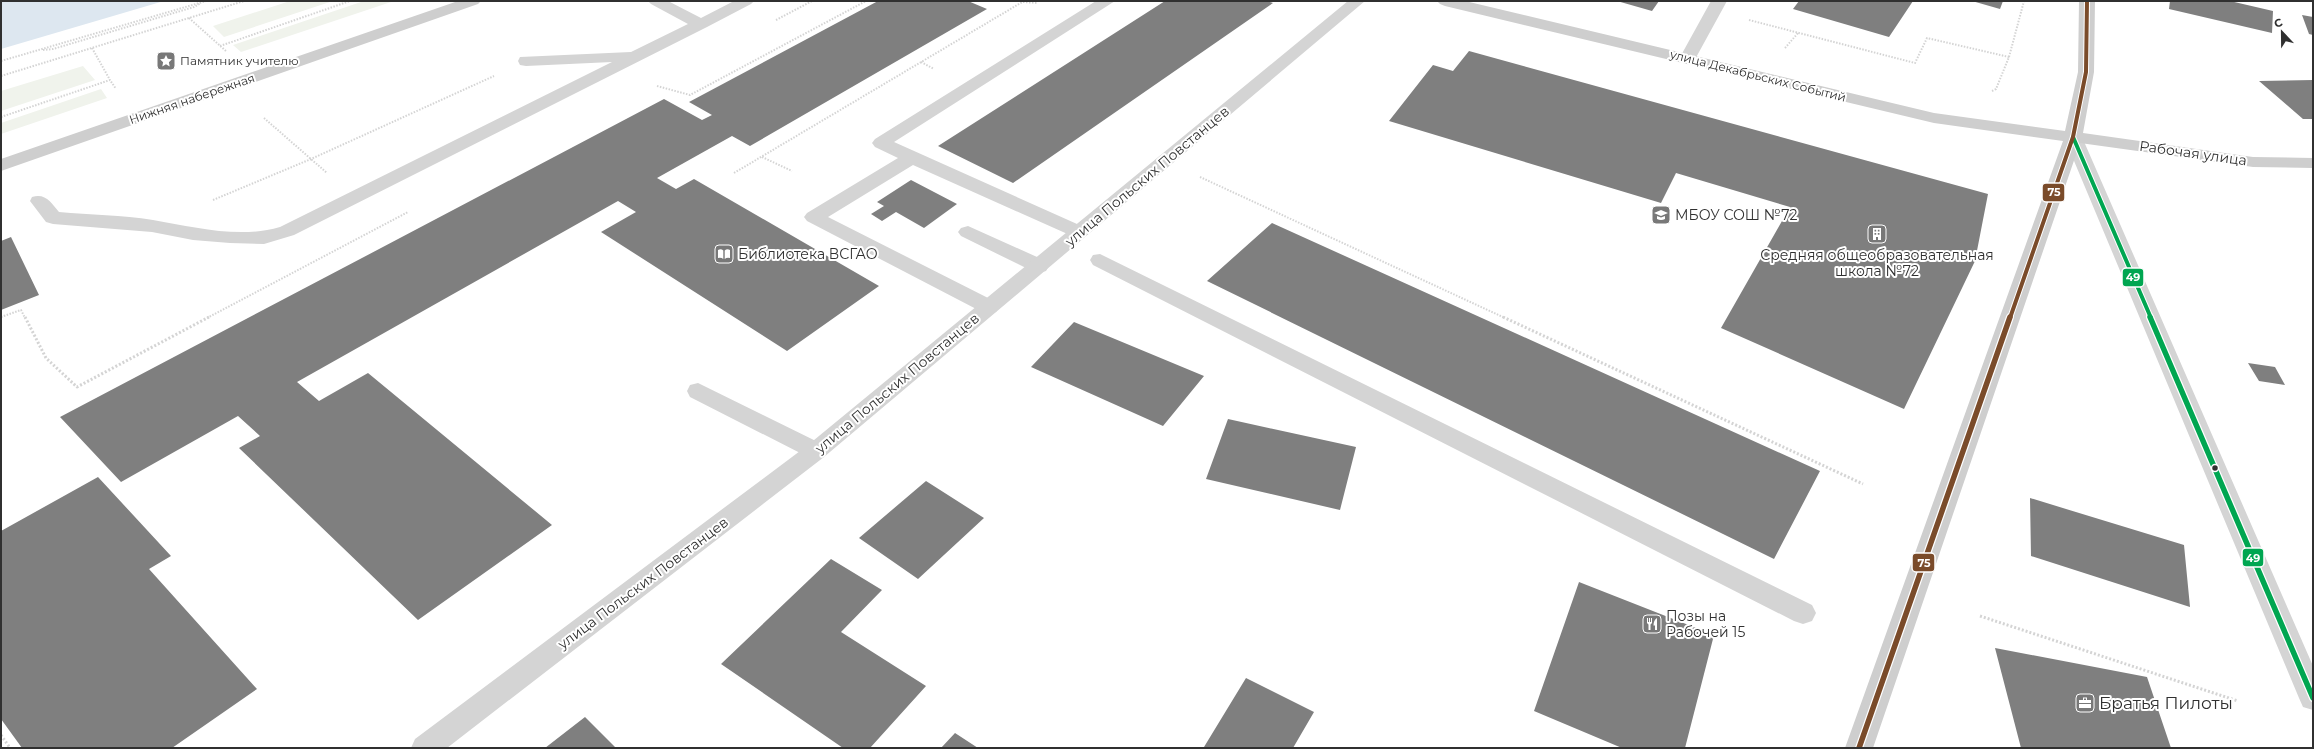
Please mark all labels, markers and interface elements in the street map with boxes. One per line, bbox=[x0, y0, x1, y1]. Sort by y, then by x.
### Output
north arrow bbox=[2262, 12, 2302, 52]
text: С bbox=[2272, 15, 2285, 31]
street label: улица Декабрьских Событий bbox=[1668, 46, 1848, 105]
place icon: Памятник учителю bbox=[155, 50, 177, 72]
place label: Памятник учителю bbox=[180, 53, 299, 68]
street label: Нижняя набережная bbox=[127, 70, 257, 127]
street label: улица Польских Повстанцев bbox=[1060, 102, 1233, 251]
street label: Рабочая улица bbox=[2138, 137, 2248, 169]
line badge: 75 bbox=[2042, 183, 2065, 202]
text: 75 bbox=[2047, 185, 2061, 199]
school or university icon: МБОУ СОШ №72 bbox=[1650, 204, 1672, 226]
place label: МБОУ СОШ №72 bbox=[1675, 206, 1797, 224]
building icon: Средняя общеобразовательная школа №72 bbox=[1866, 223, 1888, 245]
library icon: Библиотека ВСГАО bbox=[713, 243, 735, 265]
place label: Библиотека ВСГАО bbox=[738, 245, 878, 263]
place label: Средняя общеобразовательная школа №72 bbox=[1760, 246, 1994, 280]
line badge: 49 bbox=[2122, 268, 2144, 287]
text: 49 bbox=[2126, 270, 2140, 284]
street label: улица Польских Повстанцев bbox=[810, 309, 983, 458]
unlabelled marker bbox=[2210, 463, 2220, 473]
street label: улица Польских Повстанцев bbox=[553, 513, 732, 654]
line badge: 49 bbox=[2242, 548, 2264, 567]
text: 49 bbox=[2246, 551, 2260, 565]
line badge: 75 bbox=[1912, 553, 1935, 572]
text: 75 bbox=[1917, 556, 1931, 570]
place label: Позы на Рабочей 15 bbox=[1666, 607, 1745, 641]
restaurant icon: Позы на Рабочей 15 bbox=[1641, 613, 1663, 635]
office icon: Братья Пилоты bbox=[2074, 692, 2096, 714]
place label: Братья Пилоты bbox=[2099, 693, 2233, 713]

